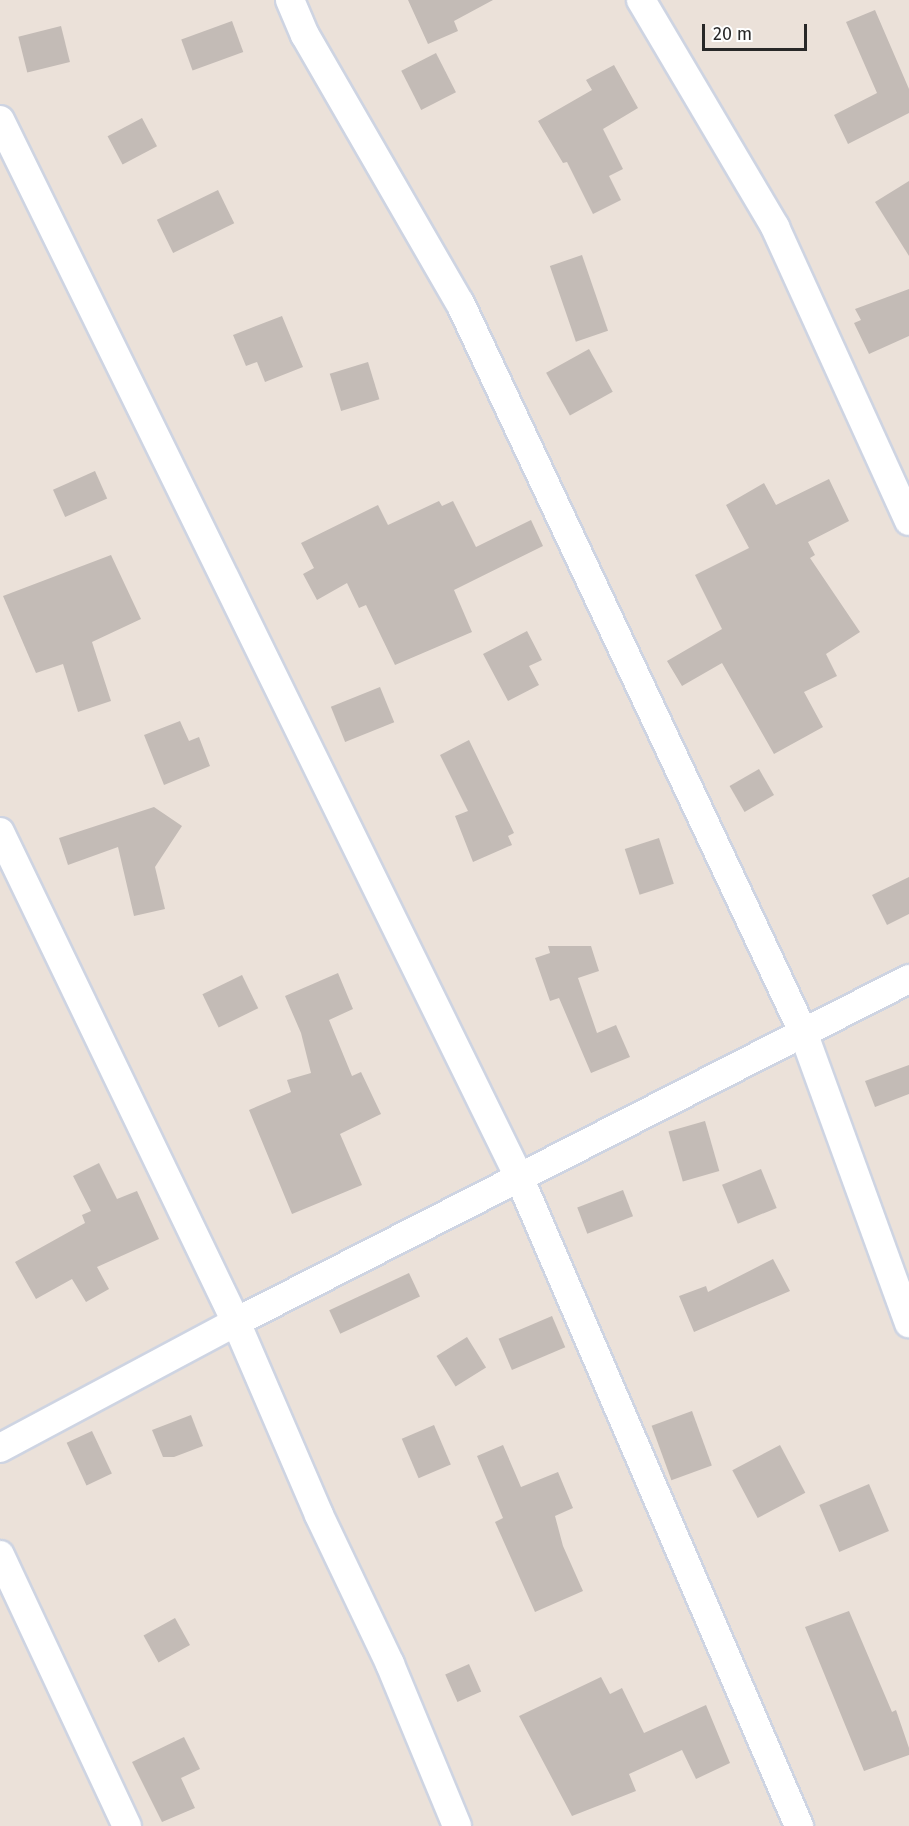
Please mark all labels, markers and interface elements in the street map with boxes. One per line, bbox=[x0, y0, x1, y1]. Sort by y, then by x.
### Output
scale bar bbox=[705, 12, 810, 50]
text: 20 m bbox=[713, 23, 752, 45]

